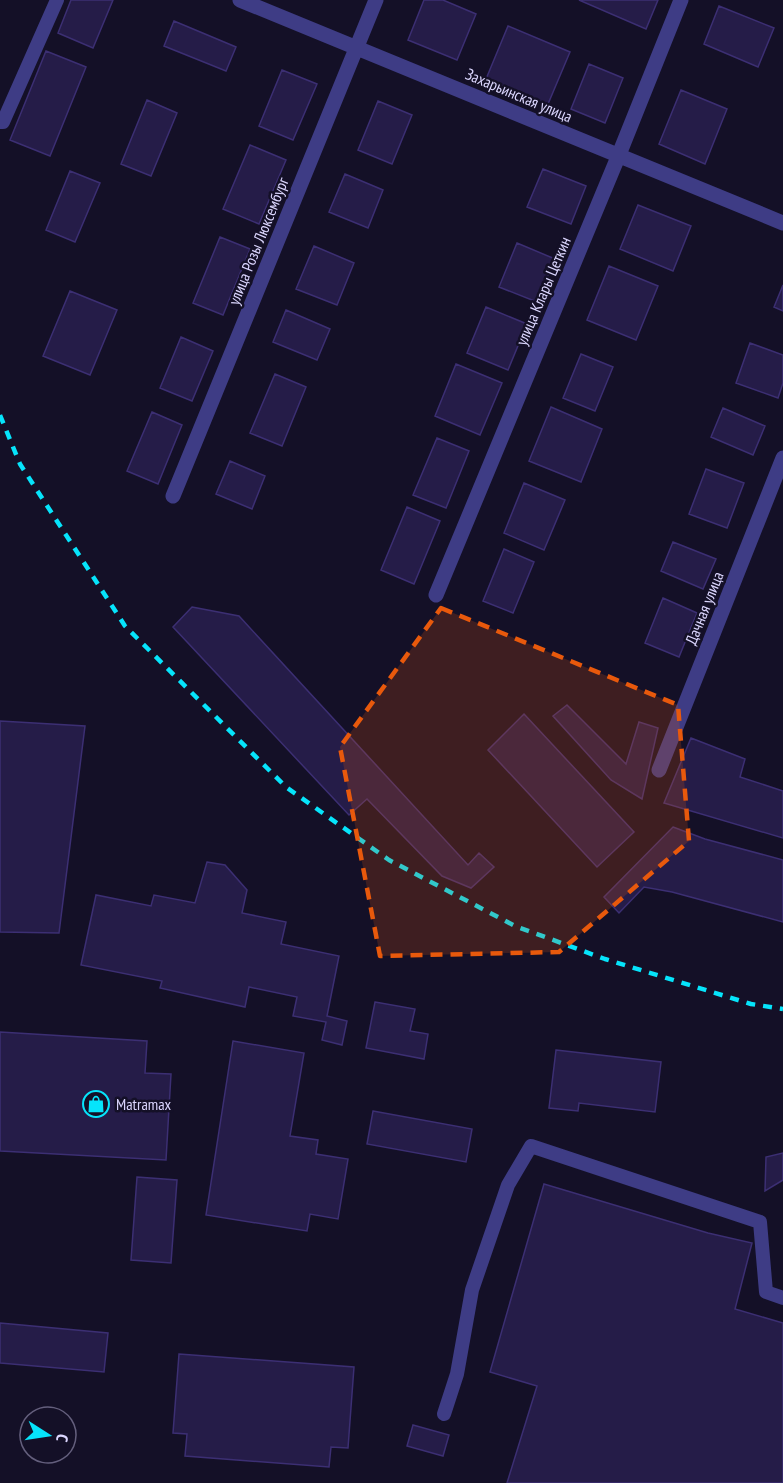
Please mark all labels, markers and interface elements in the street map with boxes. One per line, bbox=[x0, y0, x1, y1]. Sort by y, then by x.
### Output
street label: Захарьинская улица bbox=[463, 64, 575, 126]
street label: улица Розы Люксембург bbox=[223, 174, 293, 308]
street label: улица Клары Цеткин bbox=[511, 234, 575, 348]
street label: Дачная улица bbox=[680, 569, 728, 647]
shop icon: Matramax bbox=[81, 1089, 111, 1119]
place label: Matramax bbox=[116, 1094, 172, 1114]
north arrow bbox=[18, 1405, 78, 1465]
text: С bbox=[52, 1432, 73, 1444]

